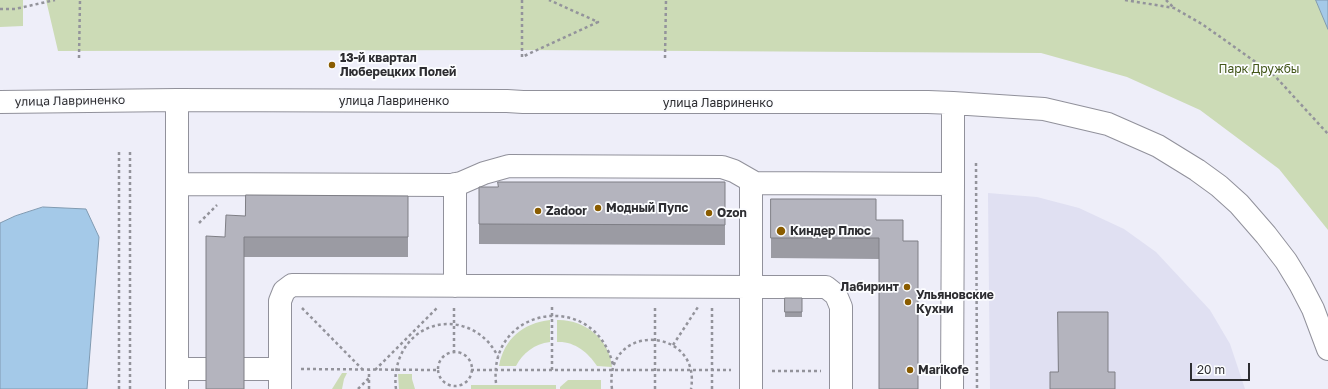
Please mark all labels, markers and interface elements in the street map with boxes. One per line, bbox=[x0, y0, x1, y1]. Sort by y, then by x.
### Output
place label: 13-й квартал Люберецких Полей bbox=[340, 51, 456, 79]
marker: 13-й квартал Люберецких Полей bbox=[327, 60, 337, 70]
park label: Парк Дружбы bbox=[1218, 62, 1300, 76]
street label: улица Лавриненко bbox=[15, 93, 125, 109]
street label: улица Лавриненко bbox=[339, 94, 449, 108]
street label: улица Лавриненко bbox=[663, 96, 773, 110]
place label: Модный Пупс bbox=[606, 201, 688, 215]
marker: Модный Пупс bbox=[593, 203, 603, 213]
place label: Zadoor bbox=[546, 204, 587, 218]
marker: Zadoor bbox=[533, 206, 543, 216]
place label: Ozon bbox=[717, 206, 747, 220]
marker: Ozon bbox=[704, 208, 714, 218]
place label: Киндер Плюс bbox=[790, 224, 871, 238]
marker: Киндер Плюс bbox=[775, 225, 787, 237]
place label: Лабиринт bbox=[840, 280, 899, 294]
marker: Лабиринт bbox=[902, 282, 912, 292]
place label: Ульяновские Кухни bbox=[916, 288, 994, 316]
marker: Ульяновские Кухни bbox=[903, 297, 913, 307]
scale bar bbox=[1192, 355, 1252, 381]
text: 20 m bbox=[1197, 362, 1225, 377]
place label: Marikofe bbox=[918, 363, 969, 377]
marker: Marikofe bbox=[905, 365, 915, 375]

